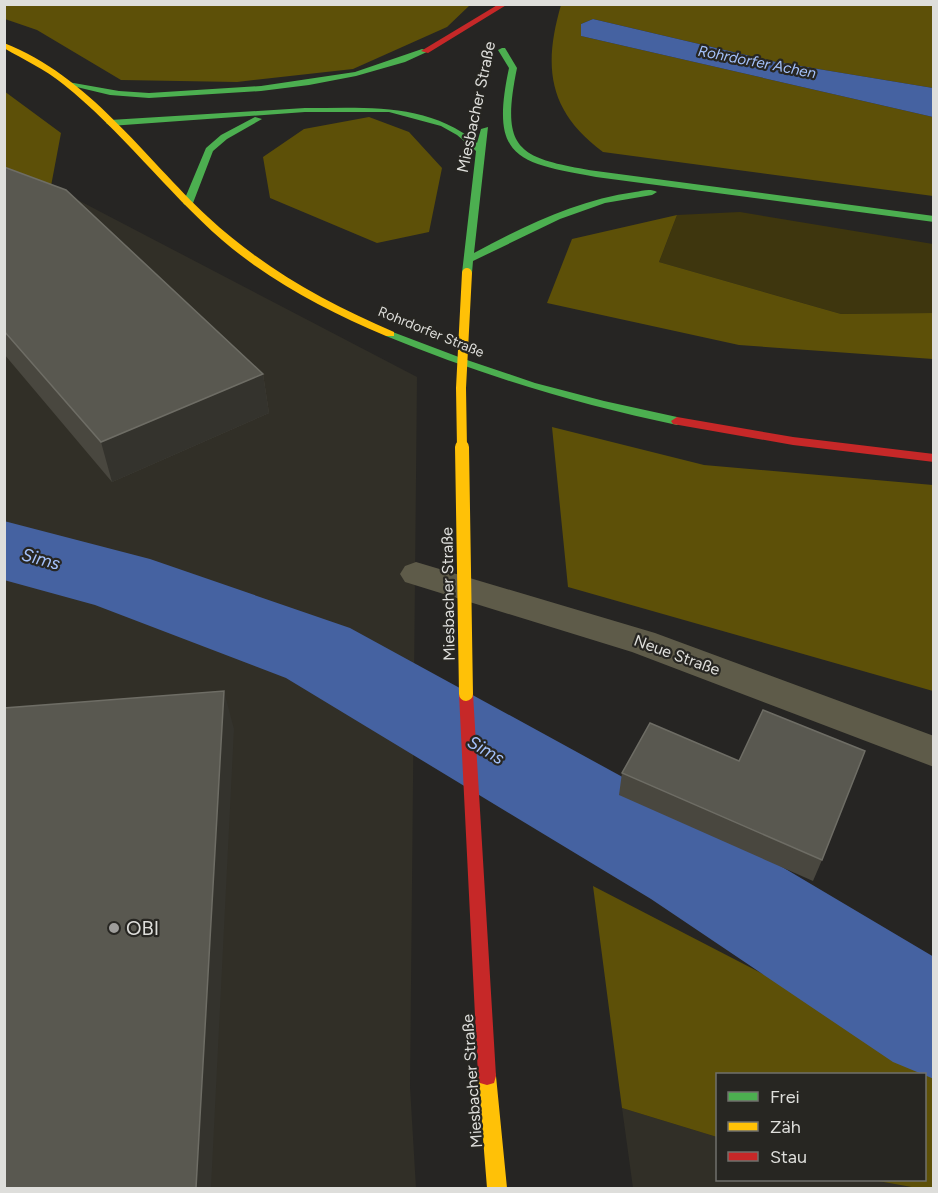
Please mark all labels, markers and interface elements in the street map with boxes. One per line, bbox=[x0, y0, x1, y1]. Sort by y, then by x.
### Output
street label: Miesbacher Straße bbox=[453, 39, 499, 174]
water label: Rohrdorfer Achen bbox=[696, 42, 818, 82]
street label: Rohrdorfer Straße bbox=[376, 303, 487, 361]
street label: Miesbacher Straße bbox=[437, 527, 459, 661]
water label: Sims bbox=[19, 543, 63, 575]
street label: Neue Straße bbox=[631, 631, 723, 679]
water label: Sims bbox=[464, 731, 509, 770]
place label: OBI bbox=[126, 916, 159, 940]
marker: OBI bbox=[107, 921, 121, 935]
street label: Miesbacher Straße bbox=[458, 1013, 486, 1148]
legend bbox=[716, 1073, 926, 1181]
text: Frei bbox=[770, 1086, 800, 1108]
text: Zäh bbox=[770, 1116, 801, 1138]
text: Stau bbox=[770, 1146, 807, 1168]

